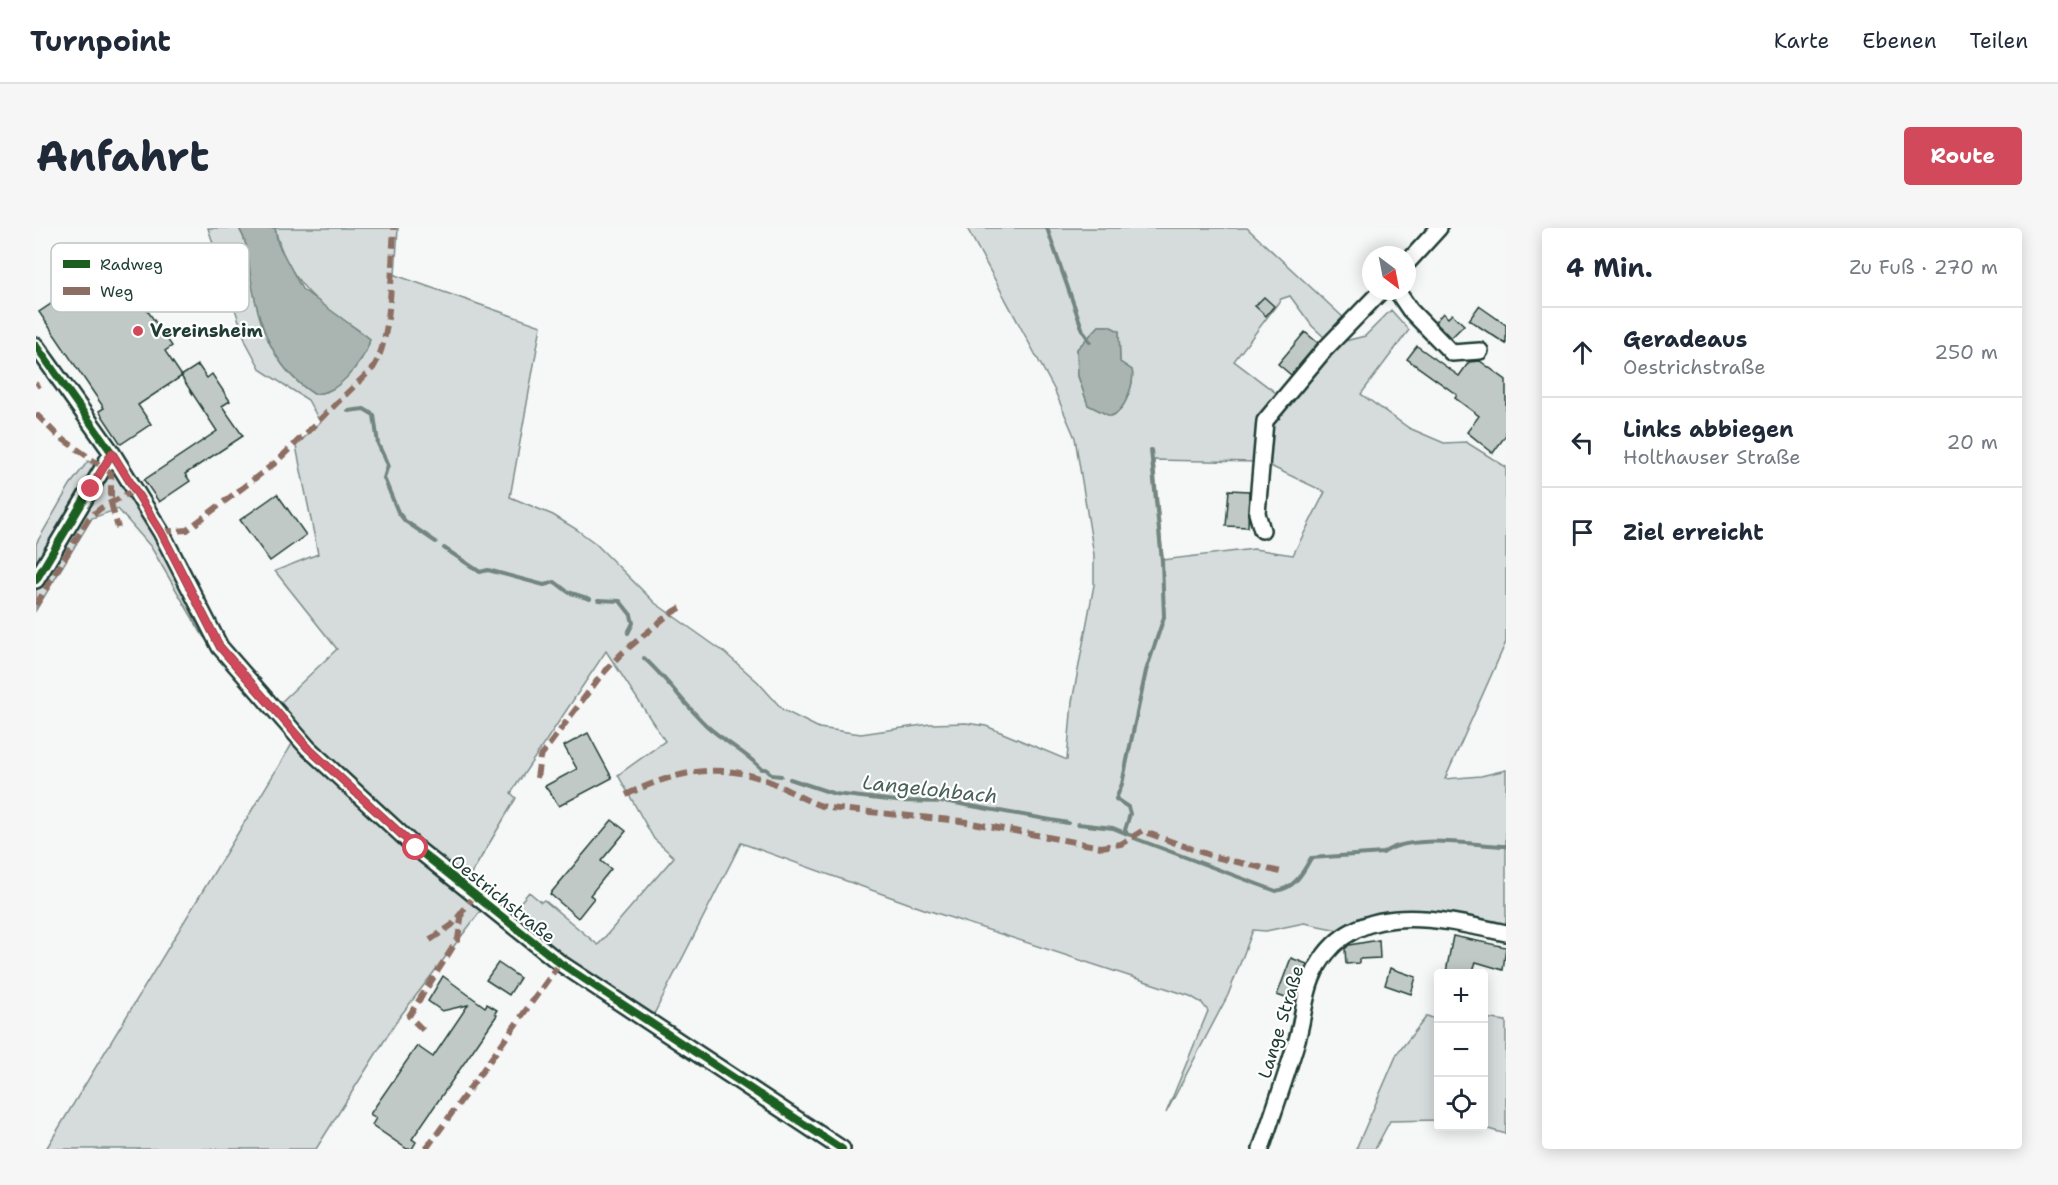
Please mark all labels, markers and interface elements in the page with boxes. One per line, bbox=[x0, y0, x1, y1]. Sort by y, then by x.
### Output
text: Turnpoint bbox=[30, 22, 171, 60]
text: Karte bbox=[1774, 27, 1829, 55]
text: Ebenen bbox=[1862, 27, 1937, 55]
text: Teilen bbox=[1970, 27, 2028, 55]
button: Route bbox=[1904, 127, 2022, 185]
text: Anfahrt bbox=[36, 128, 209, 184]
legend bbox=[51, 243, 249, 312]
north arrow bbox=[1362, 246, 1416, 300]
text: 4 Min. bbox=[1566, 250, 1653, 285]
text: Radweg bbox=[100, 254, 163, 275]
text: Zu Fuß · 270 m bbox=[1849, 254, 1998, 280]
text: Weg bbox=[100, 281, 134, 302]
place label: Vereinsheim bbox=[150, 319, 263, 343]
marker: Vereinsheim bbox=[131, 324, 145, 338]
text: Geradeaus bbox=[1623, 325, 1747, 354]
icon: ahead bbox=[1566, 336, 1599, 369]
text: 250 m bbox=[1934, 339, 1998, 365]
text: Oestrichstraße bbox=[1623, 354, 1765, 380]
text: Links abbiegen bbox=[1623, 415, 1794, 444]
icon: left bbox=[1566, 426, 1599, 459]
text: 20 m bbox=[1947, 429, 1998, 455]
text: Holthauser Straße bbox=[1623, 444, 1801, 470]
route end bbox=[77, 475, 103, 501]
icon: arrive bbox=[1566, 516, 1599, 549]
text: Ziel erreicht bbox=[1623, 518, 1764, 547]
water label: Langelohbach bbox=[861, 769, 999, 809]
route start bbox=[402, 834, 428, 860]
street label: Oestrichstraße bbox=[446, 849, 560, 949]
street label: Lange Straße bbox=[1252, 963, 1310, 1081]
map controls bbox=[1434, 969, 1488, 1131]
button: + bbox=[1434, 969, 1488, 1023]
button: − bbox=[1434, 1023, 1488, 1077]
button: locate bbox=[1434, 1077, 1488, 1131]

